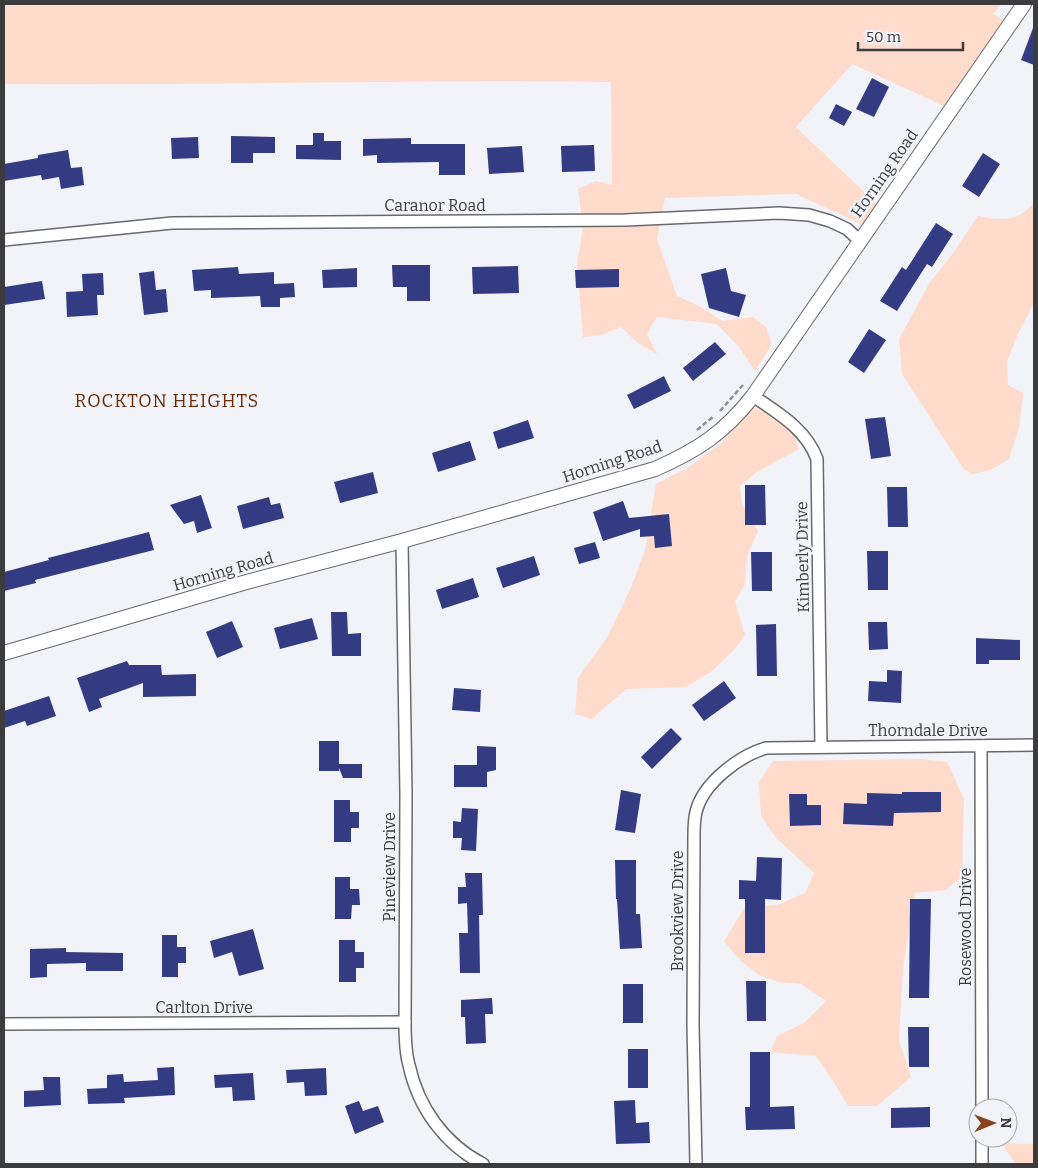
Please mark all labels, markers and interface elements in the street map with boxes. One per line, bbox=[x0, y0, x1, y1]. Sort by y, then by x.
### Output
scale bar bbox=[858, 20, 963, 52]
text: 50 m bbox=[866, 28, 902, 46]
street label: Horning Road bbox=[847, 125, 922, 221]
street label: Caranor Road bbox=[384, 196, 486, 215]
district label: ROCKTON HEIGHTS bbox=[75, 390, 259, 412]
street label: Horning Road bbox=[560, 436, 665, 486]
street label: Kimberly Drive bbox=[792, 501, 813, 613]
street label: Horning Road bbox=[171, 548, 276, 595]
street label: Thorndale Drive bbox=[868, 721, 988, 740]
street label: Pineview Drive bbox=[380, 812, 399, 922]
street label: Brookview Drive bbox=[668, 851, 687, 971]
street label: Rosewood Drive bbox=[956, 868, 975, 986]
street label: Carlton Drive bbox=[155, 998, 253, 1017]
north arrow bbox=[968, 1098, 1018, 1148]
text: N bbox=[997, 1117, 1014, 1129]

